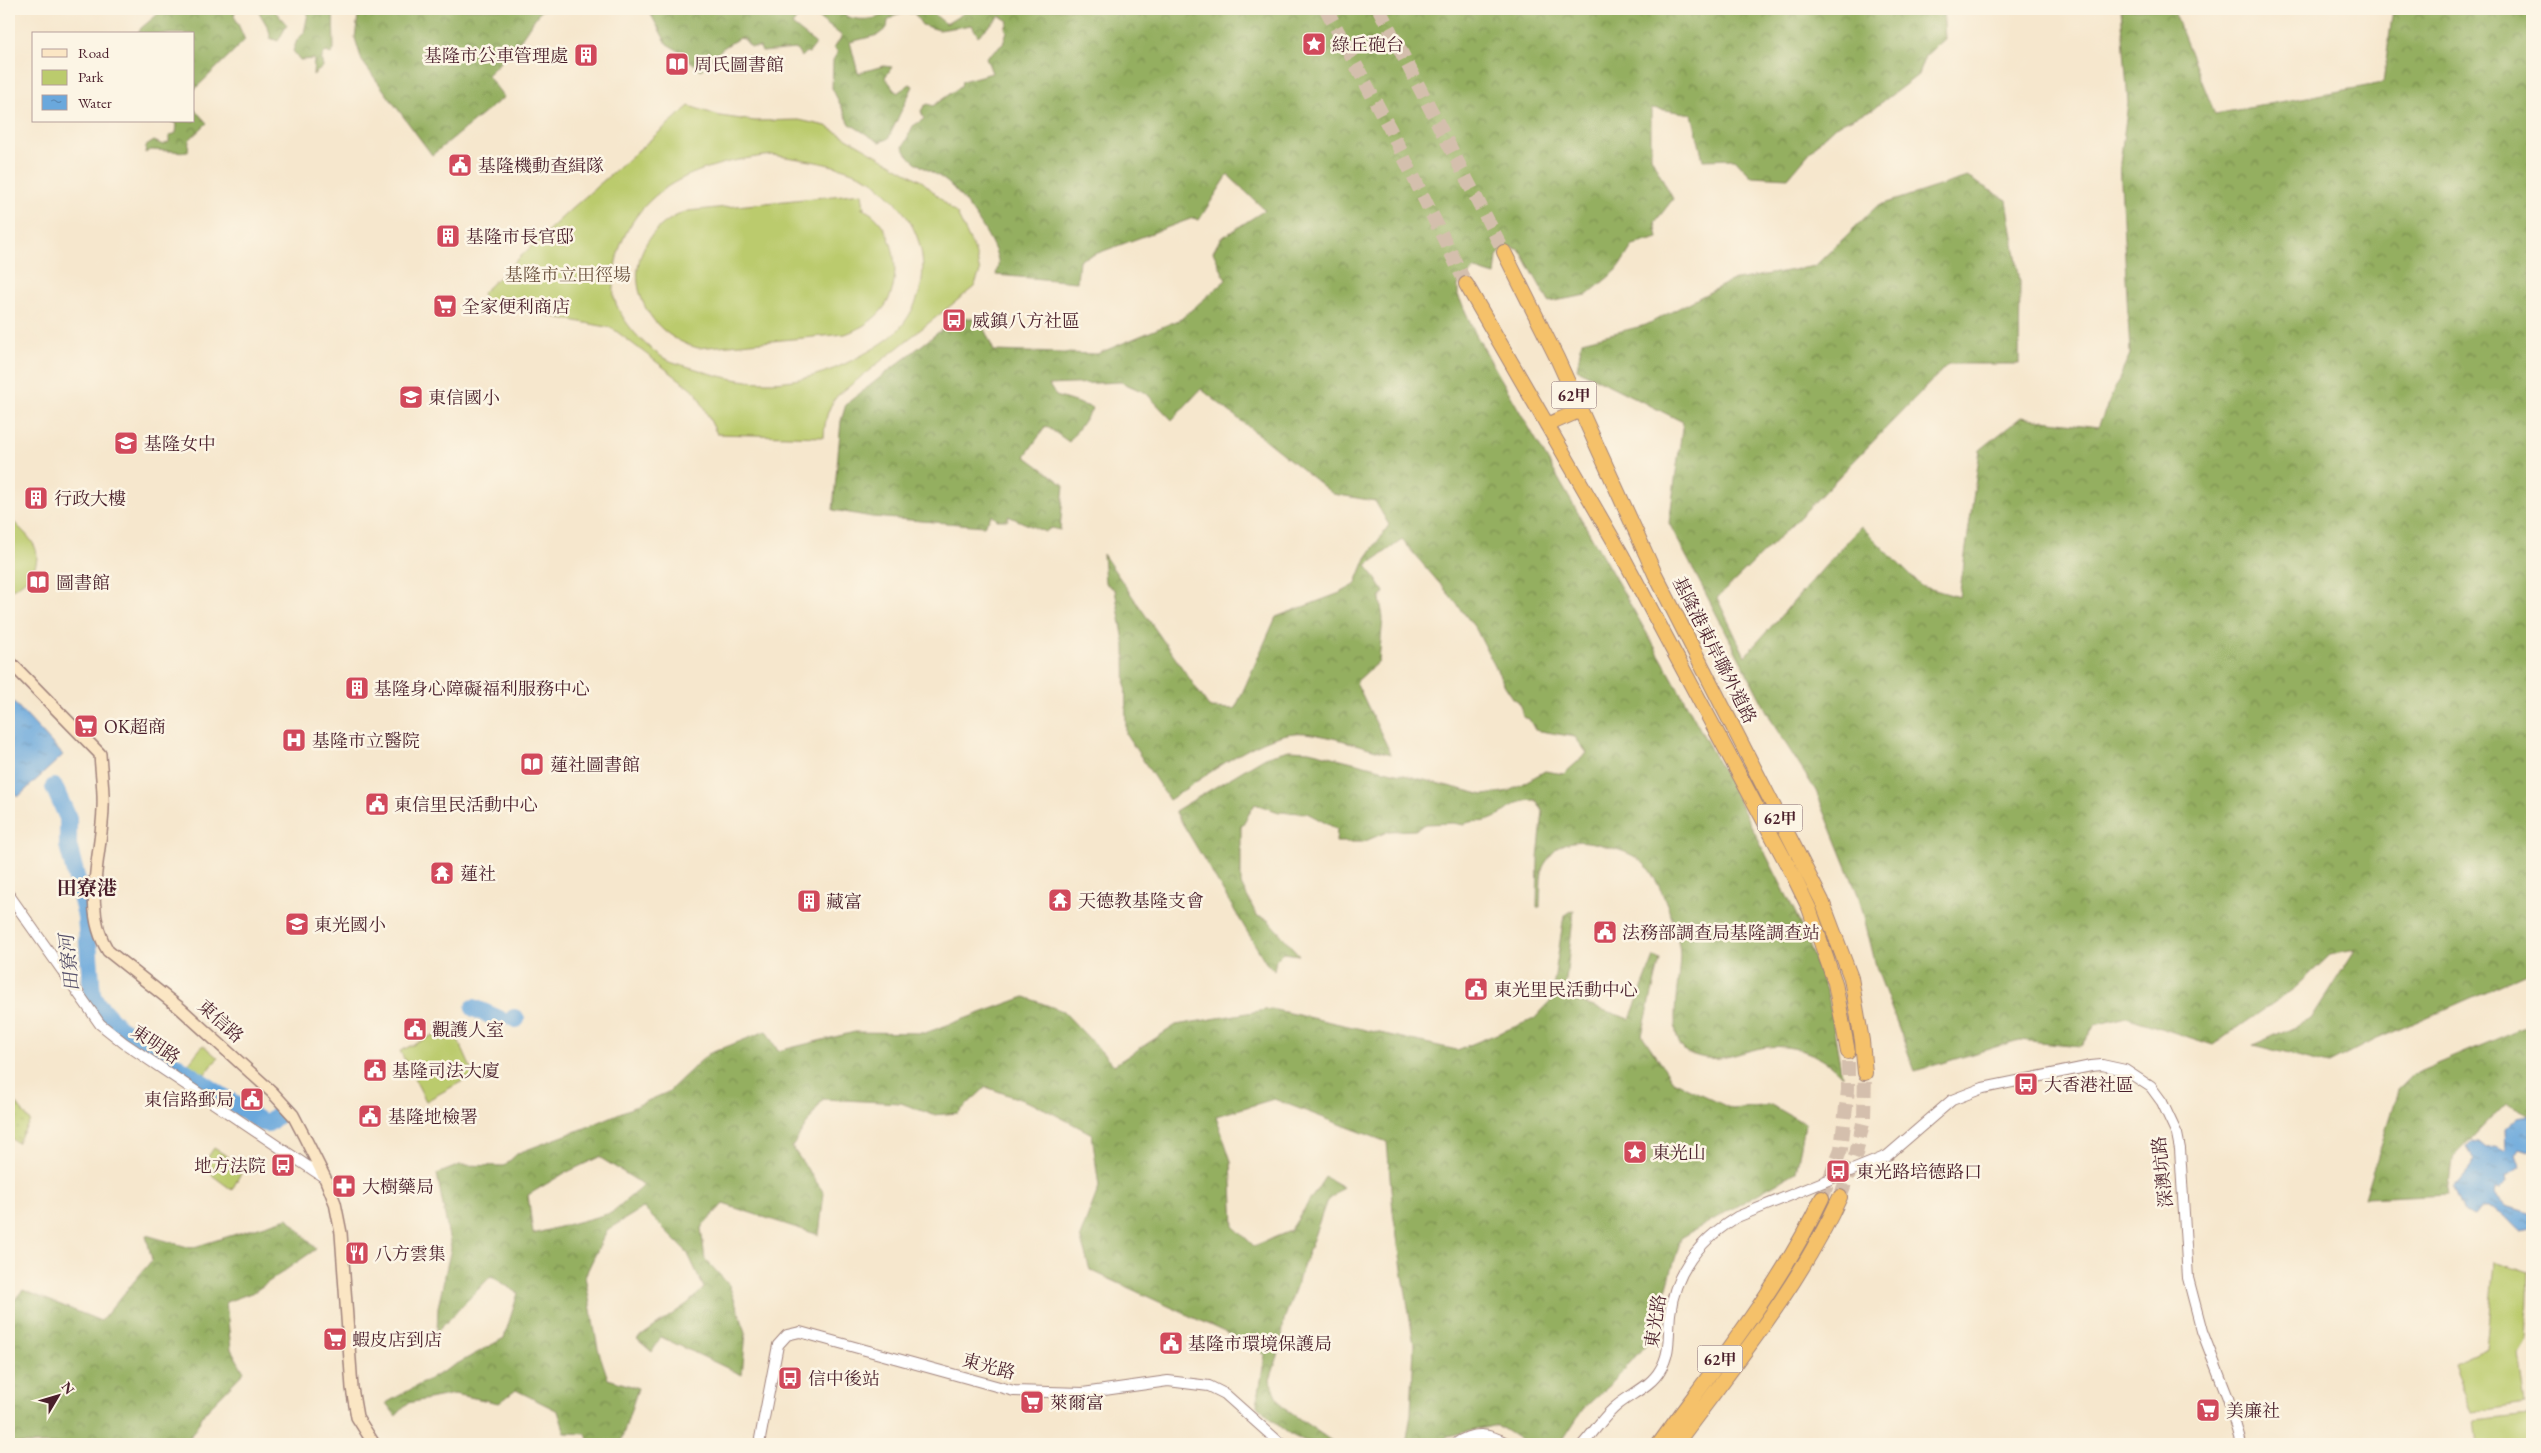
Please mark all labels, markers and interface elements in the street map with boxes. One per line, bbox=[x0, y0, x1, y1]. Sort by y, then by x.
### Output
place icon: 綠丘砲台 bbox=[1301, 31, 1327, 57]
legend bbox=[32, 32, 195, 122]
place label: 綠丘砲台 bbox=[1332, 33, 1404, 56]
building icon: 基隆市公車管理處 bbox=[573, 42, 599, 68]
text: Road bbox=[78, 43, 110, 62]
place label: 基隆市公車管理處 bbox=[424, 44, 568, 67]
library icon: 周氏圖書館 bbox=[664, 51, 690, 77]
place label: 周氏圖書館 bbox=[694, 53, 784, 76]
text: Park bbox=[78, 67, 105, 86]
text: Water bbox=[78, 93, 112, 112]
public building icon: 基隆機動查緝隊 bbox=[447, 152, 473, 178]
place label: 基隆機動查緝隊 bbox=[478, 154, 604, 177]
building icon: 基隆市長官邸 bbox=[435, 223, 461, 249]
place label: 基隆市長官邸 bbox=[466, 225, 574, 248]
park label: 基隆市立田徑場 bbox=[505, 263, 631, 286]
supermarket icon: 全家便利商店 bbox=[432, 293, 458, 319]
place label: 全家便利商店 bbox=[462, 295, 570, 318]
bus stop icon: 威鎮八方社區 bbox=[941, 307, 967, 333]
place label: 威鎮八方社區 bbox=[972, 309, 1080, 332]
road number: 62甲 bbox=[1552, 382, 1596, 408]
school or university icon: 東信國小 bbox=[398, 384, 424, 410]
place label: 東信國小 bbox=[428, 386, 500, 409]
school or university icon: 基隆女中 bbox=[113, 430, 139, 456]
place label: 基隆女中 bbox=[144, 432, 216, 455]
building icon: 行政大樓 bbox=[23, 485, 49, 511]
place label: 行政大樓 bbox=[54, 487, 126, 510]
library icon: 圖書館 bbox=[25, 569, 51, 595]
place label: 圖書館 bbox=[56, 571, 110, 594]
street label: 基隆港東岸聯外道路 bbox=[1668, 573, 1762, 727]
building icon: 基隆身心障礙福利服務中心 bbox=[344, 675, 370, 701]
place label: 基隆身心障礙福利服務中心 bbox=[374, 677, 590, 700]
supermarket icon: OK超商 bbox=[73, 713, 99, 739]
place label: OK超商 bbox=[104, 715, 166, 738]
hospital icon: 基隆市立醫院 bbox=[281, 727, 307, 753]
place label: 基隆市立醫院 bbox=[312, 729, 420, 752]
library icon: 蓮社圖書館 bbox=[519, 751, 545, 777]
place label: 蓮社圖書館 bbox=[550, 753, 640, 776]
public building icon: 東信里民活動中心 bbox=[364, 791, 390, 817]
place label: 東信里民活動中心 bbox=[394, 793, 538, 816]
road number: 62甲 bbox=[1758, 804, 1802, 831]
temple icon: 蓮社 bbox=[429, 860, 455, 886]
place label: 蓮社 bbox=[460, 862, 496, 885]
district label: 田寮港 bbox=[57, 875, 117, 901]
temple icon: 天德教基隆支會 bbox=[1047, 887, 1073, 913]
building icon: 藏富 bbox=[796, 888, 822, 914]
place label: 天德教基隆支會 bbox=[1078, 889, 1204, 912]
place label: 藏富 bbox=[826, 890, 862, 913]
school or university icon: 東光國小 bbox=[284, 911, 310, 937]
place label: 東光國小 bbox=[314, 913, 386, 936]
public building icon: 法務部調查局基隆調查站 bbox=[1592, 919, 1618, 945]
place label: 法務部調查局基隆調查站 bbox=[1622, 921, 1820, 944]
water label: 田寮河 bbox=[53, 930, 84, 993]
public building icon: 東光里民活動中心 bbox=[1463, 976, 1489, 1002]
place label: 東光里民活動中心 bbox=[1494, 978, 1638, 1001]
street label: 東信路 bbox=[193, 994, 249, 1048]
public building icon: 觀護人室 bbox=[402, 1016, 428, 1042]
place label: 觀護人室 bbox=[432, 1018, 504, 1041]
street label: 東明路 bbox=[127, 1019, 185, 1069]
public building icon: 基隆司法大廈 bbox=[362, 1057, 388, 1083]
place label: 基隆司法大廈 bbox=[392, 1059, 500, 1082]
bus stop icon: 大香港社區 bbox=[2013, 1071, 2039, 1097]
place label: 大香港社區 bbox=[2044, 1073, 2134, 1096]
public building icon: 東信路郵局 bbox=[239, 1086, 265, 1112]
place label: 東信路郵局 bbox=[144, 1088, 234, 1111]
public building icon: 基隆地檢署 bbox=[357, 1103, 383, 1129]
place label: 基隆地檢署 bbox=[388, 1105, 478, 1128]
street label: 深澳坑路 bbox=[2147, 1135, 2177, 1209]
place icon: 東光山 bbox=[1622, 1139, 1648, 1165]
place label: 東光山 bbox=[1652, 1141, 1706, 1164]
bus stop icon: 地方法院 bbox=[270, 1152, 296, 1178]
place label: 地方法院 bbox=[194, 1154, 266, 1177]
bus stop icon: 東光路培德路口 bbox=[1825, 1158, 1851, 1184]
place label: 東光路培德路口 bbox=[1856, 1160, 1982, 1183]
pharmacy icon: 大樹藥局 bbox=[331, 1173, 357, 1199]
place label: 大樹藥局 bbox=[362, 1175, 434, 1198]
restaurant icon: 八方雲集 bbox=[344, 1240, 370, 1266]
place label: 八方雲集 bbox=[374, 1242, 446, 1265]
street label: 東光路 bbox=[1639, 1293, 1671, 1349]
supermarket icon: 蝦皮店到店 bbox=[322, 1326, 348, 1352]
place label: 蝦皮店到店 bbox=[352, 1328, 442, 1351]
public building icon: 基隆市環境保護局 bbox=[1158, 1330, 1184, 1356]
place label: 基隆市環境保護局 bbox=[1188, 1332, 1332, 1355]
road number: 62甲 bbox=[1698, 1346, 1742, 1372]
street label: 東光路 bbox=[960, 1348, 1018, 1384]
bus stop icon: 信中後站 bbox=[777, 1365, 803, 1391]
place label: 信中後站 bbox=[808, 1367, 880, 1390]
north arrow bbox=[32, 1370, 82, 1420]
text: N bbox=[58, 1378, 79, 1399]
supermarket icon: 萊爾富 bbox=[1019, 1389, 1045, 1415]
place label: 萊爾富 bbox=[1050, 1391, 1104, 1414]
supermarket icon: 美廉社 bbox=[2195, 1397, 2221, 1423]
place label: 美廉社 bbox=[2226, 1399, 2280, 1422]

